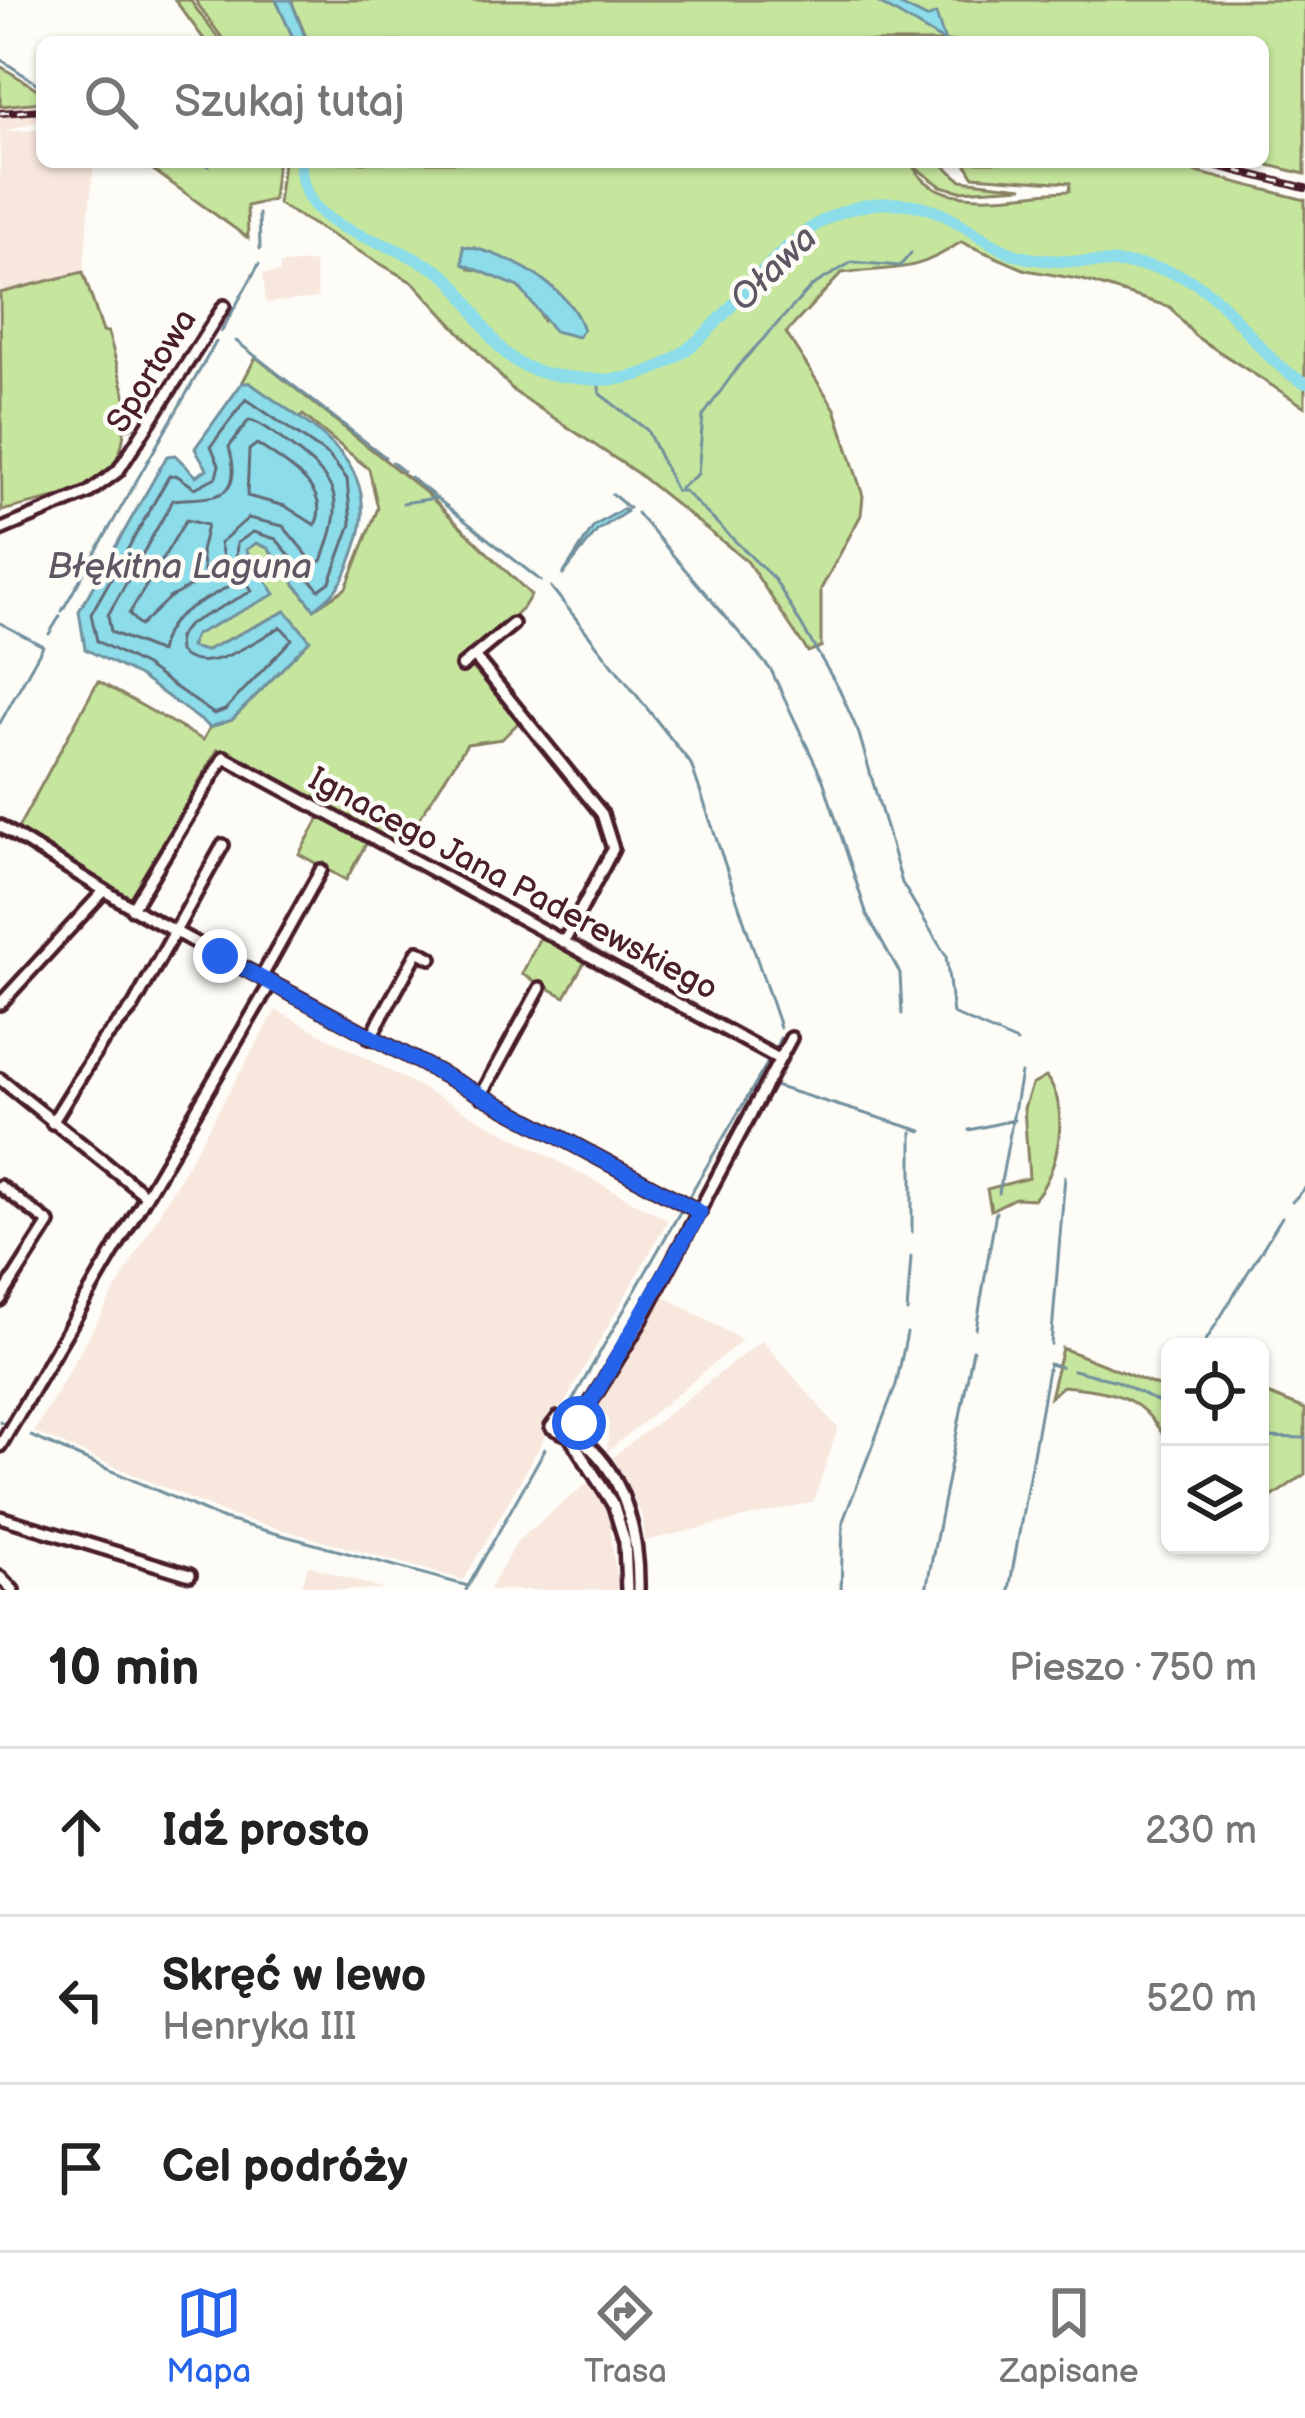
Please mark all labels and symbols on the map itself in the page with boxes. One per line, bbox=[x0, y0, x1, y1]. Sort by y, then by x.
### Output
water label: Oława bbox=[721, 217, 827, 321]
street label: Sportowa bbox=[98, 302, 206, 440]
water label: Błękitna Laguna bbox=[48, 546, 312, 589]
street label: Ignacego Jana Paderewskiego bbox=[302, 759, 724, 1009]
route end bbox=[193, 929, 247, 983]
route start bbox=[552, 1396, 606, 1450]

